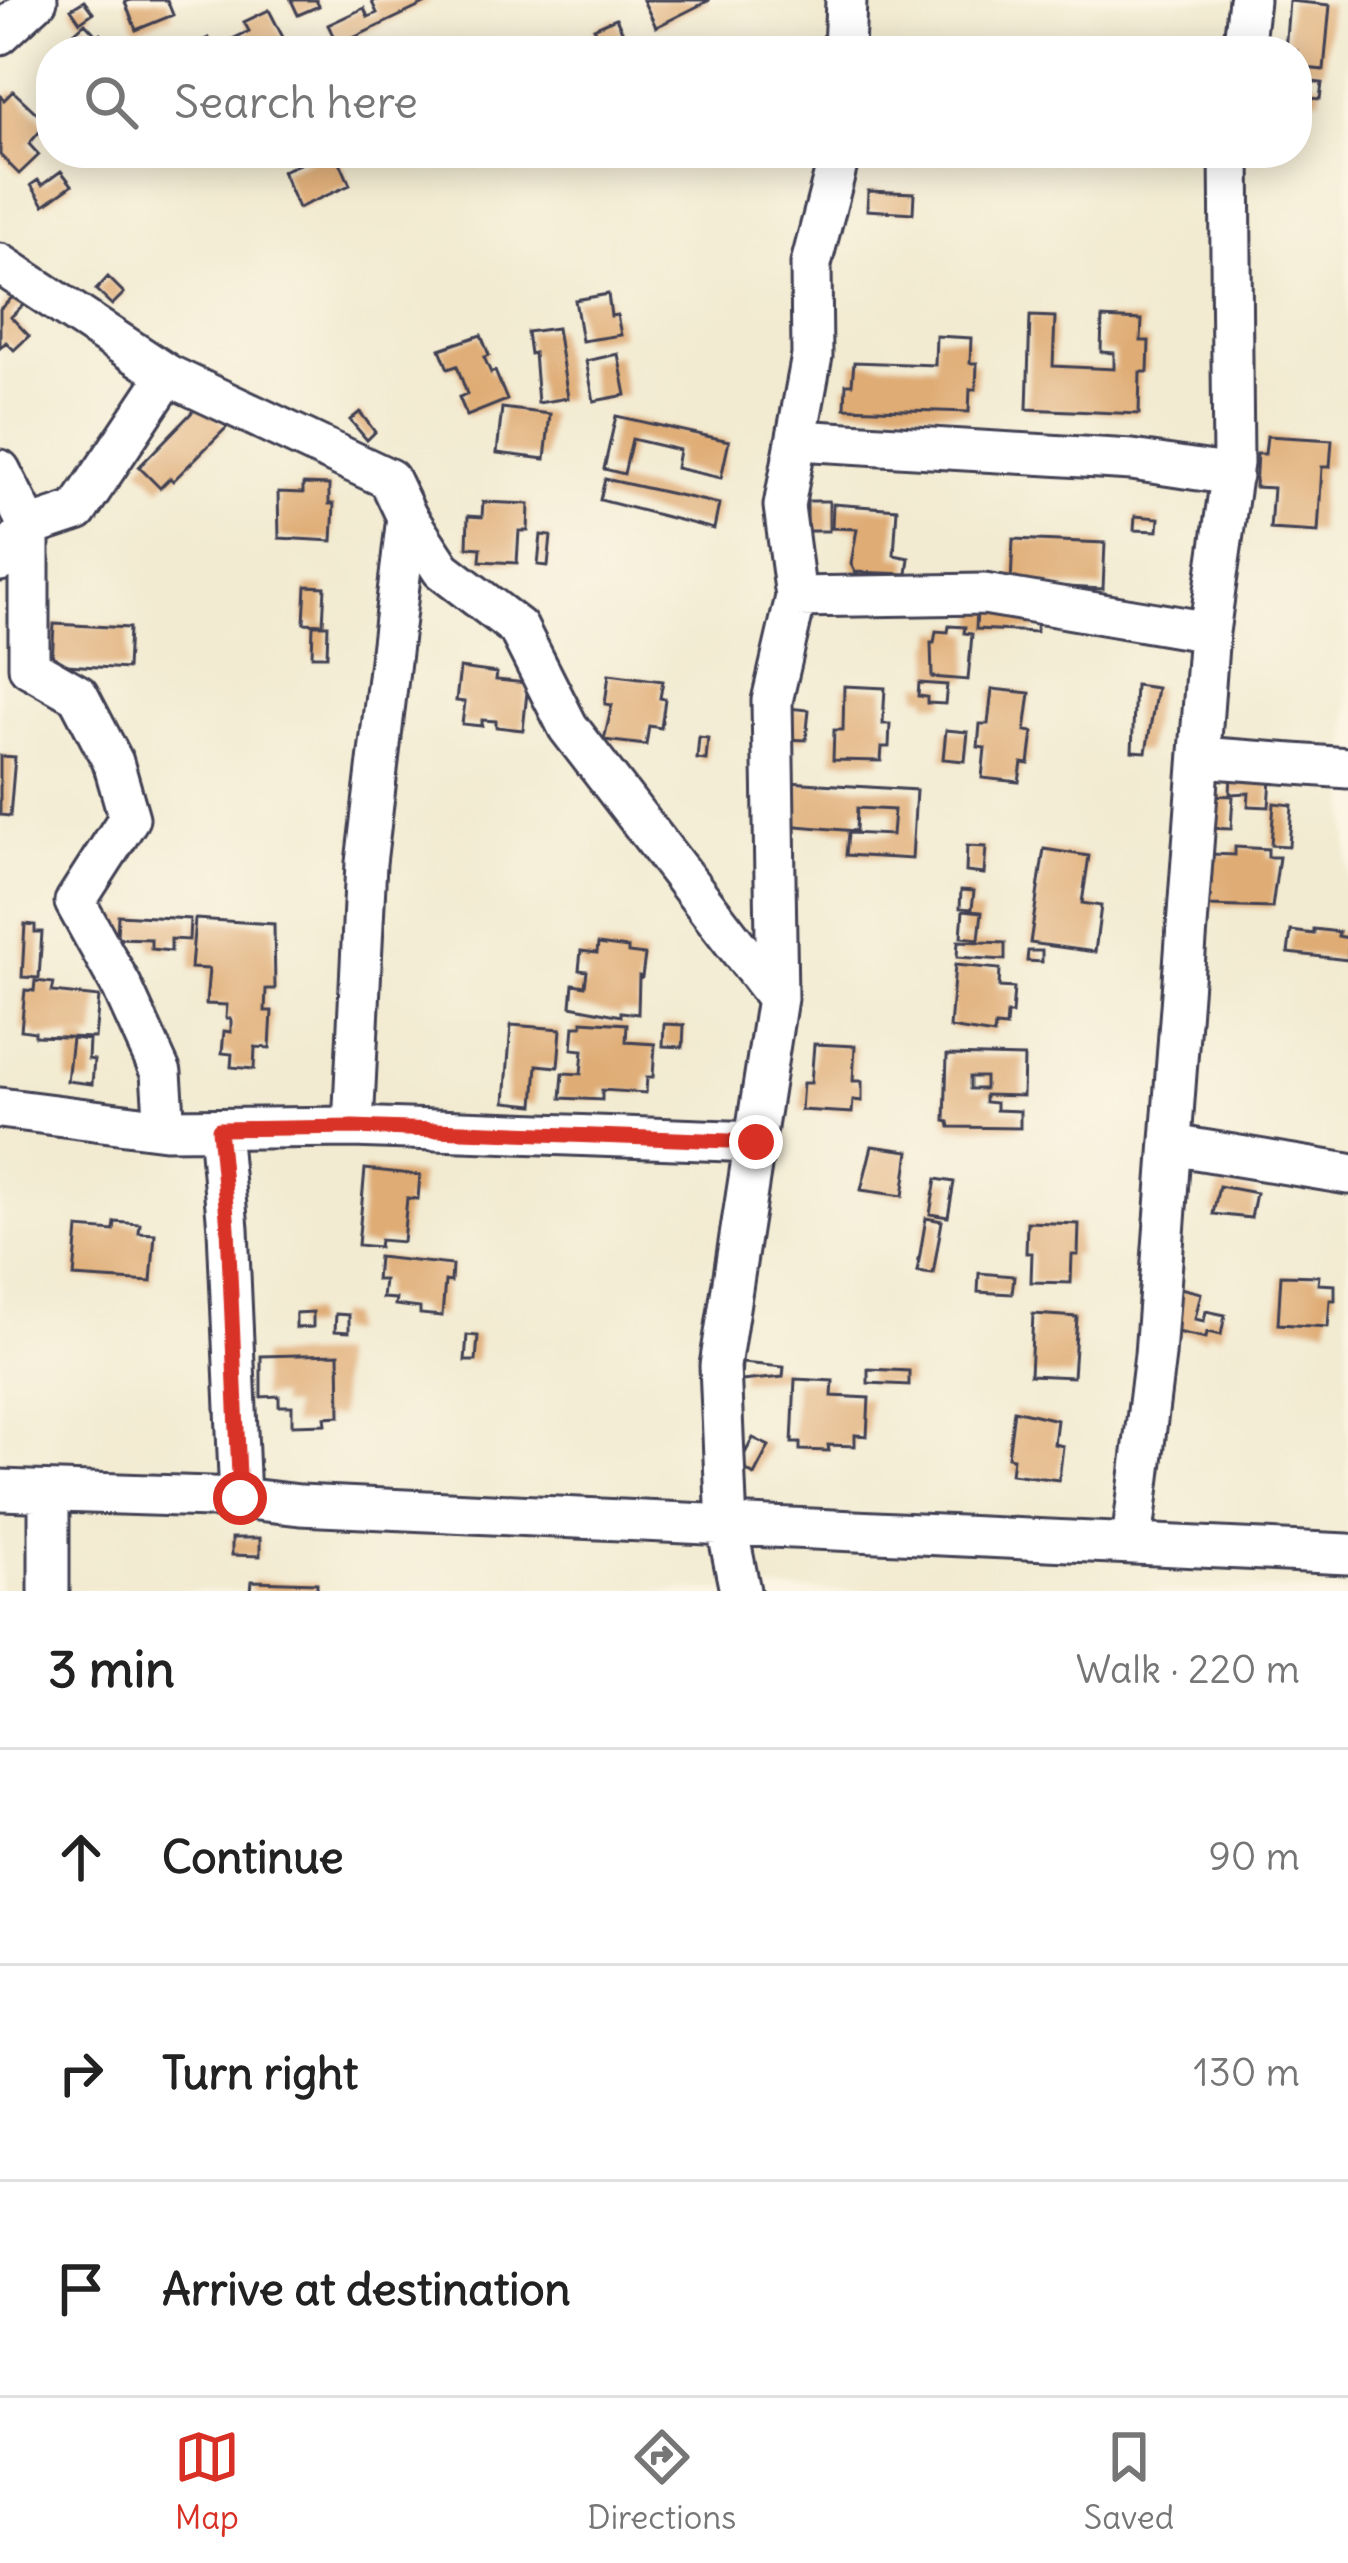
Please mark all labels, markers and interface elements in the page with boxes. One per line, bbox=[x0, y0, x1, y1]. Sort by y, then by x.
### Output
search box bbox=[36, 36, 1312, 168]
icon: search bbox=[78, 69, 144, 135]
text: Search here bbox=[174, 74, 418, 130]
route end bbox=[729, 1115, 783, 1169]
route start bbox=[213, 1471, 267, 1525]
text: 3 min bbox=[48, 1637, 175, 1701]
text: Walk · 220 m bbox=[1076, 1645, 1300, 1694]
icon: ahead bbox=[48, 1824, 114, 1890]
text: Continue bbox=[162, 1829, 344, 1885]
text: 90 m bbox=[1208, 1832, 1300, 1881]
icon: right bbox=[48, 2040, 114, 2106]
text: Turn right bbox=[162, 2045, 358, 2101]
text: 130 m bbox=[1193, 2048, 1300, 2097]
icon: arrive bbox=[48, 2256, 114, 2322]
text: Arrive at destination bbox=[162, 2261, 571, 2317]
tab: Map bbox=[174, 2424, 240, 2538]
tab: Directions bbox=[587, 2424, 736, 2538]
tab: Saved bbox=[1084, 2424, 1174, 2538]

